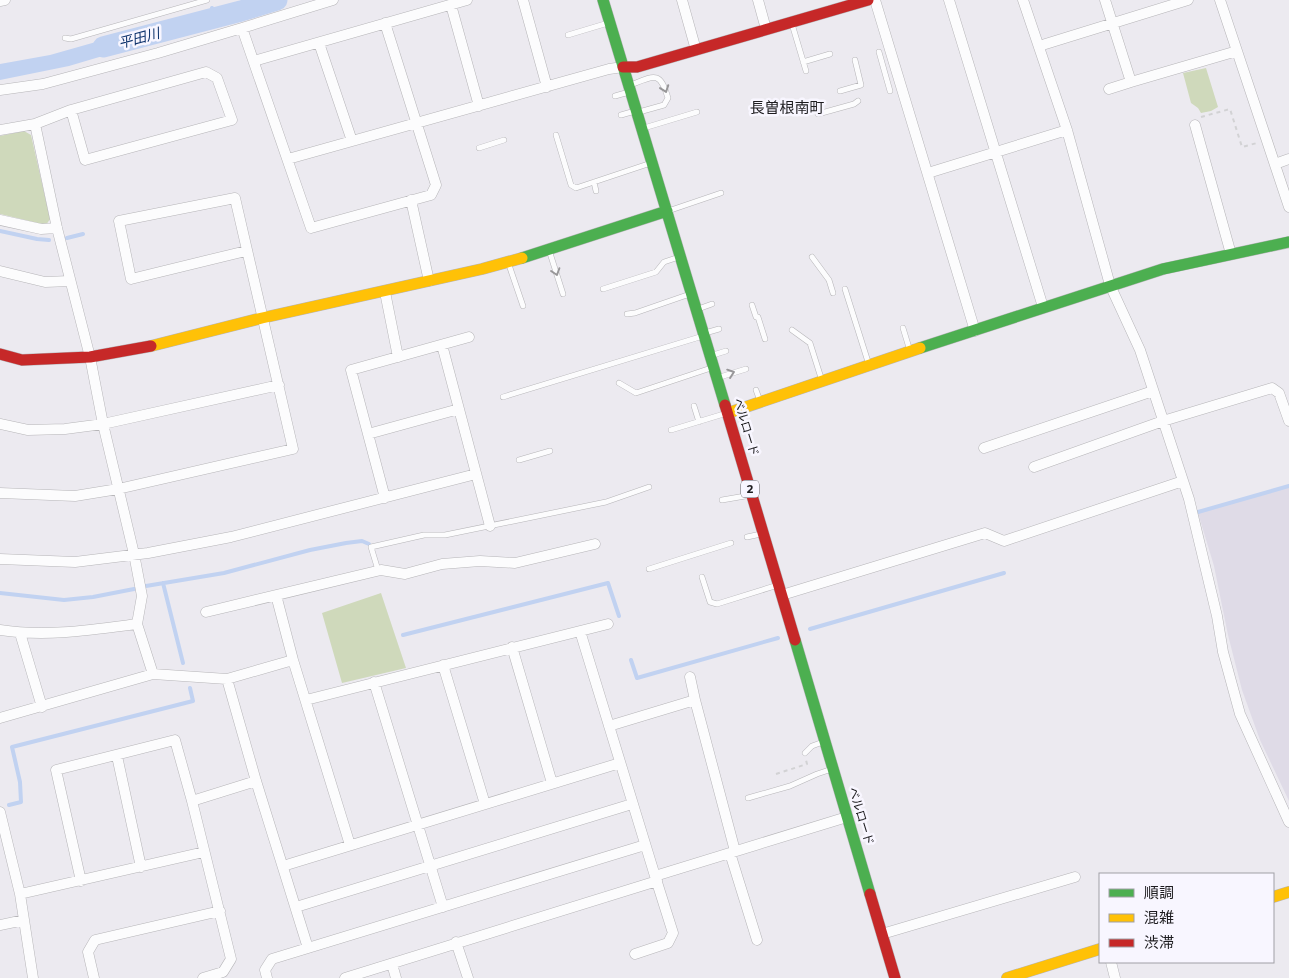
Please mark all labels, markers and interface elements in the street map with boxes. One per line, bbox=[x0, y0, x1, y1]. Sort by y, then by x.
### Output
water label: 平田川 bbox=[116, 23, 164, 52]
one-way arrow bbox=[659, 84, 669, 93]
district label: 長曽根南町 bbox=[749, 98, 825, 117]
one-way arrow bbox=[550, 267, 560, 275]
one-way arrow bbox=[727, 369, 735, 379]
street label: ベルロード bbox=[731, 396, 762, 458]
road number: 2 bbox=[741, 480, 759, 498]
street label: ベルロード bbox=[846, 785, 877, 847]
legend bbox=[1099, 873, 1274, 963]
text: 順調 bbox=[1144, 883, 1174, 902]
text: 混雑 bbox=[1144, 908, 1174, 927]
text: 渋滞 bbox=[1144, 933, 1174, 952]

